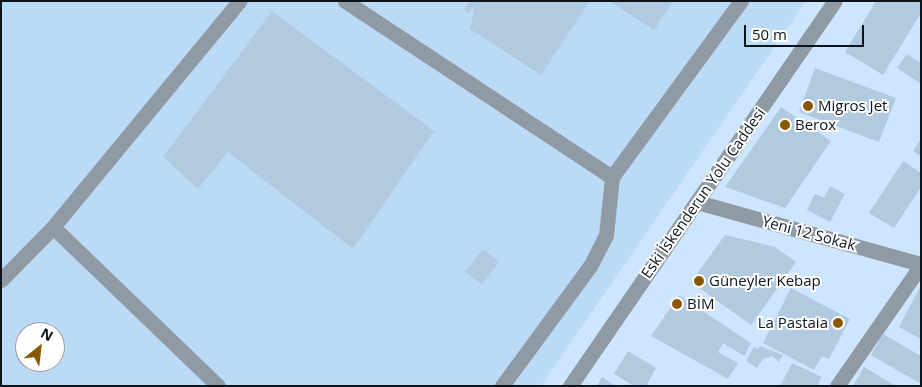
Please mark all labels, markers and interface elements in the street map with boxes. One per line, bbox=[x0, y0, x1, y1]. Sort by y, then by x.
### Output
scale bar bbox=[747, 15, 867, 47]
text: 50 m bbox=[752, 24, 787, 44]
place label: Migros Jet bbox=[818, 97, 887, 115]
marker: Migros Jet bbox=[802, 100, 814, 112]
street label: Eski İskenderun Yolu Caddesi bbox=[637, 104, 769, 282]
place label: Berox bbox=[795, 116, 836, 134]
marker: Berox bbox=[779, 119, 791, 131]
street label: Yeni 12 Sokak bbox=[760, 212, 858, 254]
place label: Güneyler Kebap bbox=[709, 272, 821, 290]
marker: Güneyler Kebap bbox=[693, 275, 705, 287]
place label: BİM bbox=[687, 295, 714, 313]
marker: BİM bbox=[671, 298, 683, 310]
place label: La Pastaia bbox=[758, 314, 828, 332]
marker: La Pastaia bbox=[832, 317, 844, 329]
north arrow bbox=[15, 322, 65, 372]
text: N bbox=[37, 323, 57, 345]

